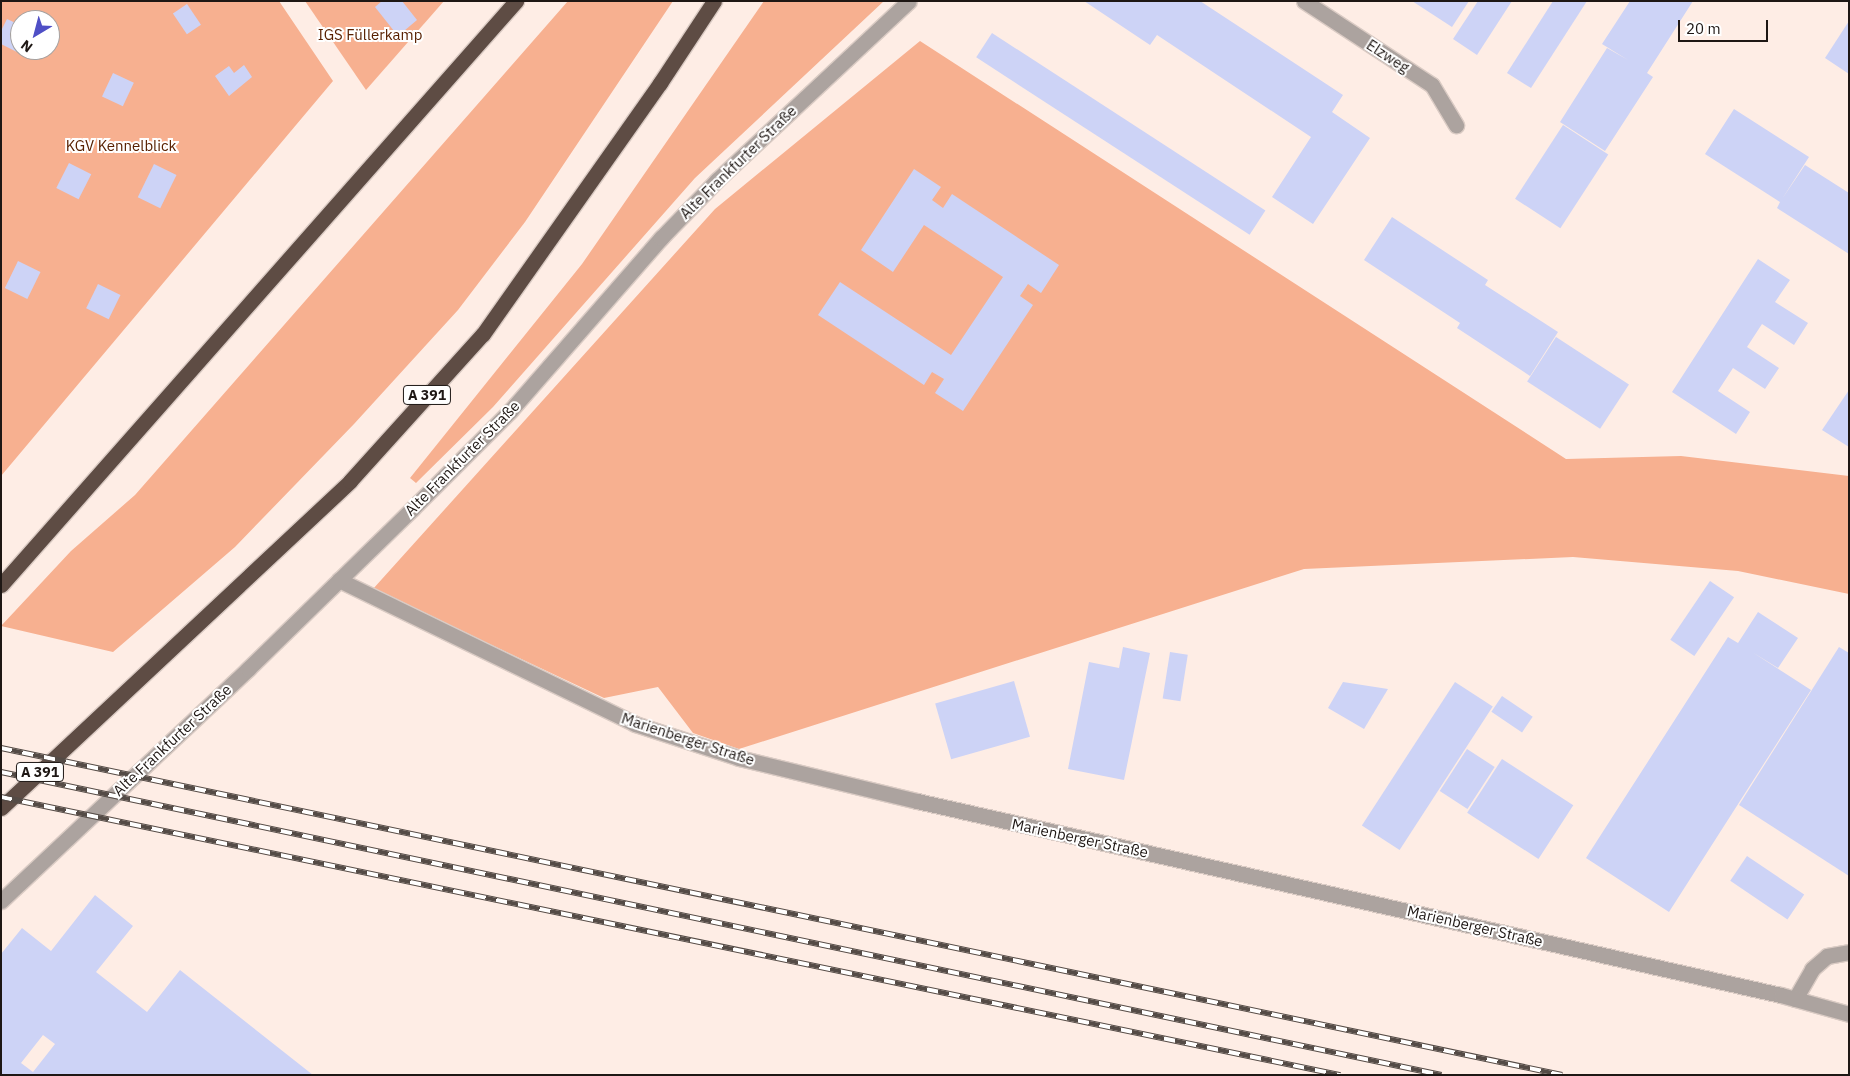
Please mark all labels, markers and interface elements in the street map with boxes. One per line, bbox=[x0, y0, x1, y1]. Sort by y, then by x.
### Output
north arrow bbox=[10, 10, 60, 60]
scale bar bbox=[1680, 10, 1770, 42]
text: 20 m bbox=[1686, 19, 1721, 38]
park label: IGS Füllerkamp bbox=[318, 26, 422, 44]
text: N bbox=[17, 36, 36, 56]
street label: Elzweg bbox=[1363, 36, 1413, 76]
street label: Alte Frankfurter Straße bbox=[676, 102, 800, 222]
park label: KGV Kennelblick bbox=[66, 137, 176, 155]
road number: A 391 bbox=[402, 384, 452, 406]
street label: Alte Frankfurter Straße bbox=[401, 397, 523, 519]
street label: Alte Frankfurter Straße bbox=[109, 680, 235, 800]
street label: Marienberger Straße bbox=[619, 709, 757, 769]
road number: A 391 bbox=[15, 760, 65, 784]
street label: Marienberger Straße bbox=[1010, 815, 1150, 861]
street label: Marienberger Straße bbox=[1405, 902, 1545, 950]

